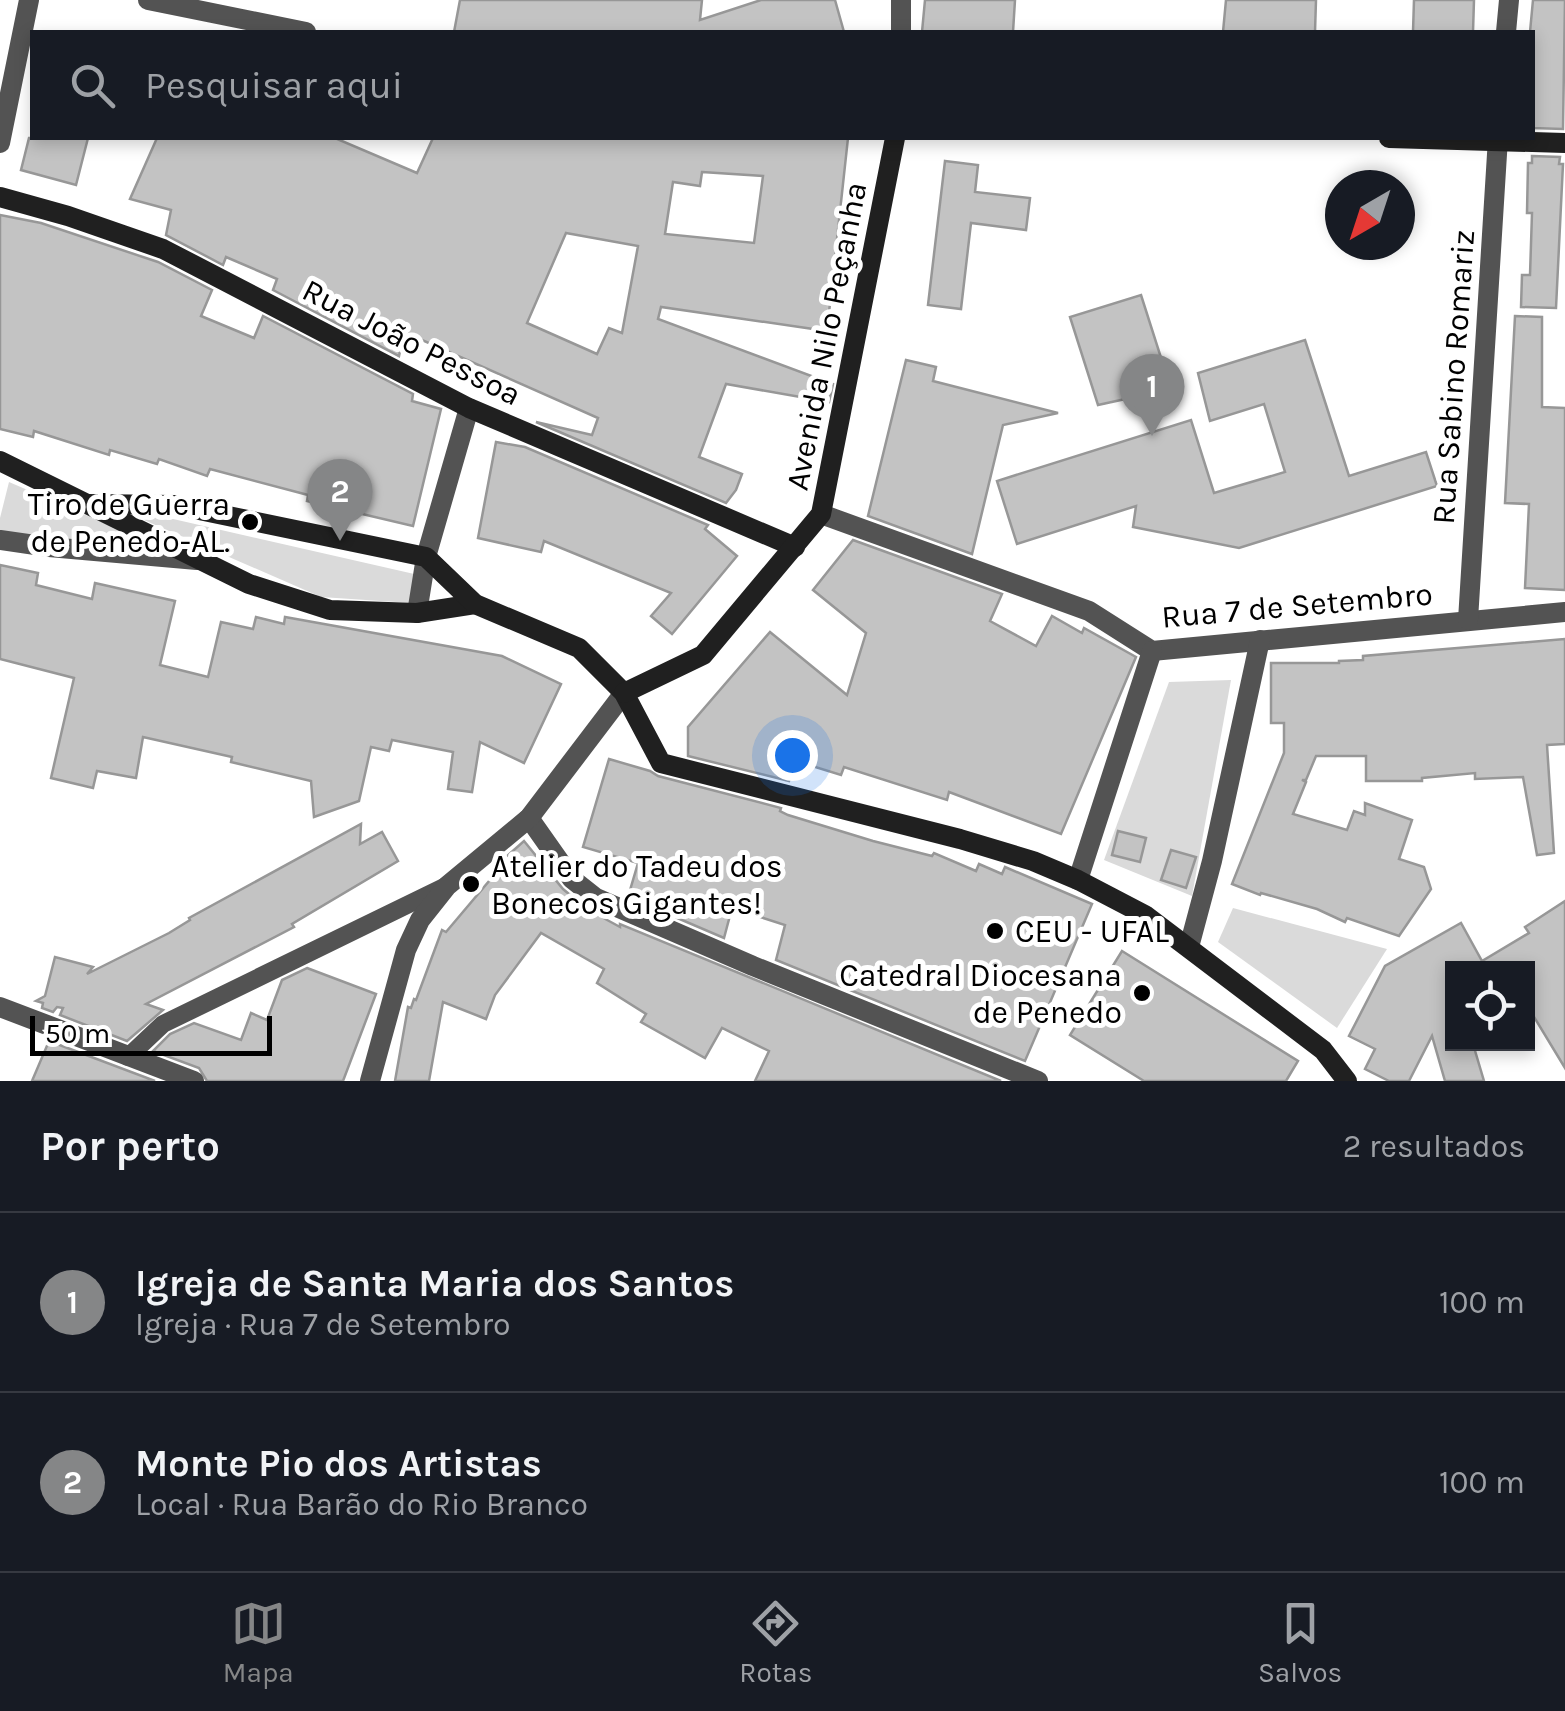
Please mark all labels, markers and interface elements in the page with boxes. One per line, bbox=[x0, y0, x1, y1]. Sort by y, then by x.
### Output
search box bbox=[30, 30, 1535, 140]
icon: search bbox=[65, 58, 120, 113]
text: Pesquisar aqui bbox=[145, 63, 403, 108]
north arrow bbox=[1325, 170, 1415, 260]
street label: Avenida Nilo Peçanha bbox=[778, 179, 875, 493]
street label: Rua Sabino Romariz bbox=[1425, 229, 1482, 525]
street label: Rua João Pessoa bbox=[296, 271, 527, 413]
pin: 1 bbox=[1120, 354, 1184, 436]
pin: 2 bbox=[308, 458, 372, 541]
place label: Tiro de Guerra de Penedo-AL. bbox=[28, 486, 230, 560]
marker: Tiro de Guerra de Penedo-AL. bbox=[239, 511, 261, 533]
street label: Rua 7 de Setembro bbox=[1160, 575, 1434, 636]
your location bbox=[767, 730, 818, 781]
place label: Atelier do Tadeu dos Bonecos Gigantes! bbox=[491, 848, 782, 922]
marker: Atelier do Tadeu dos Bonecos Gigantes! bbox=[460, 873, 482, 895]
place label: CEU - UFAL bbox=[1015, 913, 1169, 950]
marker: CEU - UFAL bbox=[984, 920, 1006, 942]
place label: Catedral Diocesana de Penedo bbox=[839, 957, 1122, 1031]
map controls bbox=[1445, 961, 1535, 1051]
button: locate bbox=[1445, 961, 1535, 1051]
marker: Catedral Diocesana de Penedo bbox=[1131, 982, 1153, 1004]
scale bar bbox=[30, 1011, 272, 1056]
text: 50 m bbox=[45, 1017, 110, 1050]
text: Por perto bbox=[40, 1121, 220, 1171]
text: 2 resultados bbox=[1343, 1128, 1525, 1165]
text: Igreja de Santa Maria dos Santos bbox=[135, 1261, 734, 1306]
text: 1 bbox=[67, 1284, 78, 1321]
text: 100 m bbox=[1439, 1284, 1525, 1321]
text: Igreja · Rua 7 de Setembro bbox=[135, 1306, 511, 1343]
text: Monte Pio dos Artistas bbox=[135, 1441, 542, 1486]
text: 2 bbox=[63, 1464, 82, 1501]
text: 100 m bbox=[1439, 1464, 1525, 1501]
text: Local · Rua Barão do Rio Branco bbox=[135, 1486, 588, 1523]
tab: Mapa bbox=[223, 1596, 294, 1689]
tab: Rotas bbox=[739, 1596, 812, 1689]
tab: Salvos bbox=[1258, 1596, 1342, 1689]

